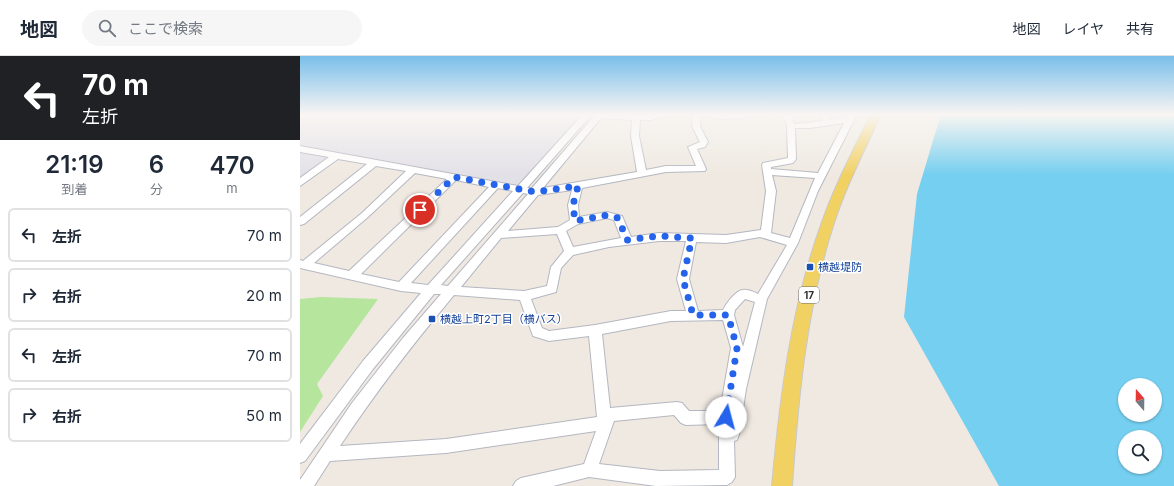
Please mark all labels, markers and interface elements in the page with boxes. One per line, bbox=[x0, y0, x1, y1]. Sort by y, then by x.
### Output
search box bbox=[82, 10, 362, 46]
icon: search bbox=[96, 17, 118, 39]
text: 地図 bbox=[20, 18, 58, 41]
text: ここで検索 bbox=[128, 19, 203, 38]
text: 地図 bbox=[1012, 20, 1040, 37]
text: レイヤ bbox=[1062, 20, 1104, 37]
text: 共有 bbox=[1126, 20, 1154, 37]
text: 70 m bbox=[82, 68, 149, 102]
icon: left bbox=[16, 72, 68, 124]
text: 左折 bbox=[82, 106, 118, 127]
text: 21:19 bbox=[45, 150, 104, 179]
text: 6 bbox=[149, 150, 164, 179]
text: 470 bbox=[209, 151, 255, 180]
text: m bbox=[226, 180, 238, 196]
text: 到着 bbox=[61, 181, 87, 197]
text: 分 bbox=[150, 181, 163, 197]
pin bbox=[403, 193, 437, 227]
icon: arrive bbox=[409, 199, 431, 221]
icon: left bbox=[18, 224, 40, 246]
text: 70 m bbox=[247, 226, 282, 245]
text: 左折 bbox=[52, 227, 82, 246]
place label: 横越堤防 bbox=[818, 260, 862, 274]
marker: 横越堤防 bbox=[805, 262, 815, 272]
icon: right bbox=[18, 284, 40, 306]
text: 20 m bbox=[246, 286, 282, 305]
text: 右折 bbox=[52, 287, 82, 306]
road number: 17 bbox=[799, 287, 819, 303]
place label: 横越上町2丁目（横バス） bbox=[440, 312, 568, 326]
marker: 横越上町2丁目（横バス） bbox=[427, 314, 437, 324]
icon: left bbox=[18, 344, 40, 366]
text: 70 m bbox=[247, 346, 282, 365]
text: 左折 bbox=[52, 347, 82, 366]
north arrow bbox=[1118, 378, 1162, 422]
map controls bbox=[1118, 378, 1162, 474]
position arrow bbox=[705, 396, 747, 438]
icon: right bbox=[18, 404, 40, 426]
text: 50 m bbox=[246, 406, 282, 425]
text: 右折 bbox=[52, 407, 82, 426]
button: search bbox=[1118, 430, 1162, 474]

